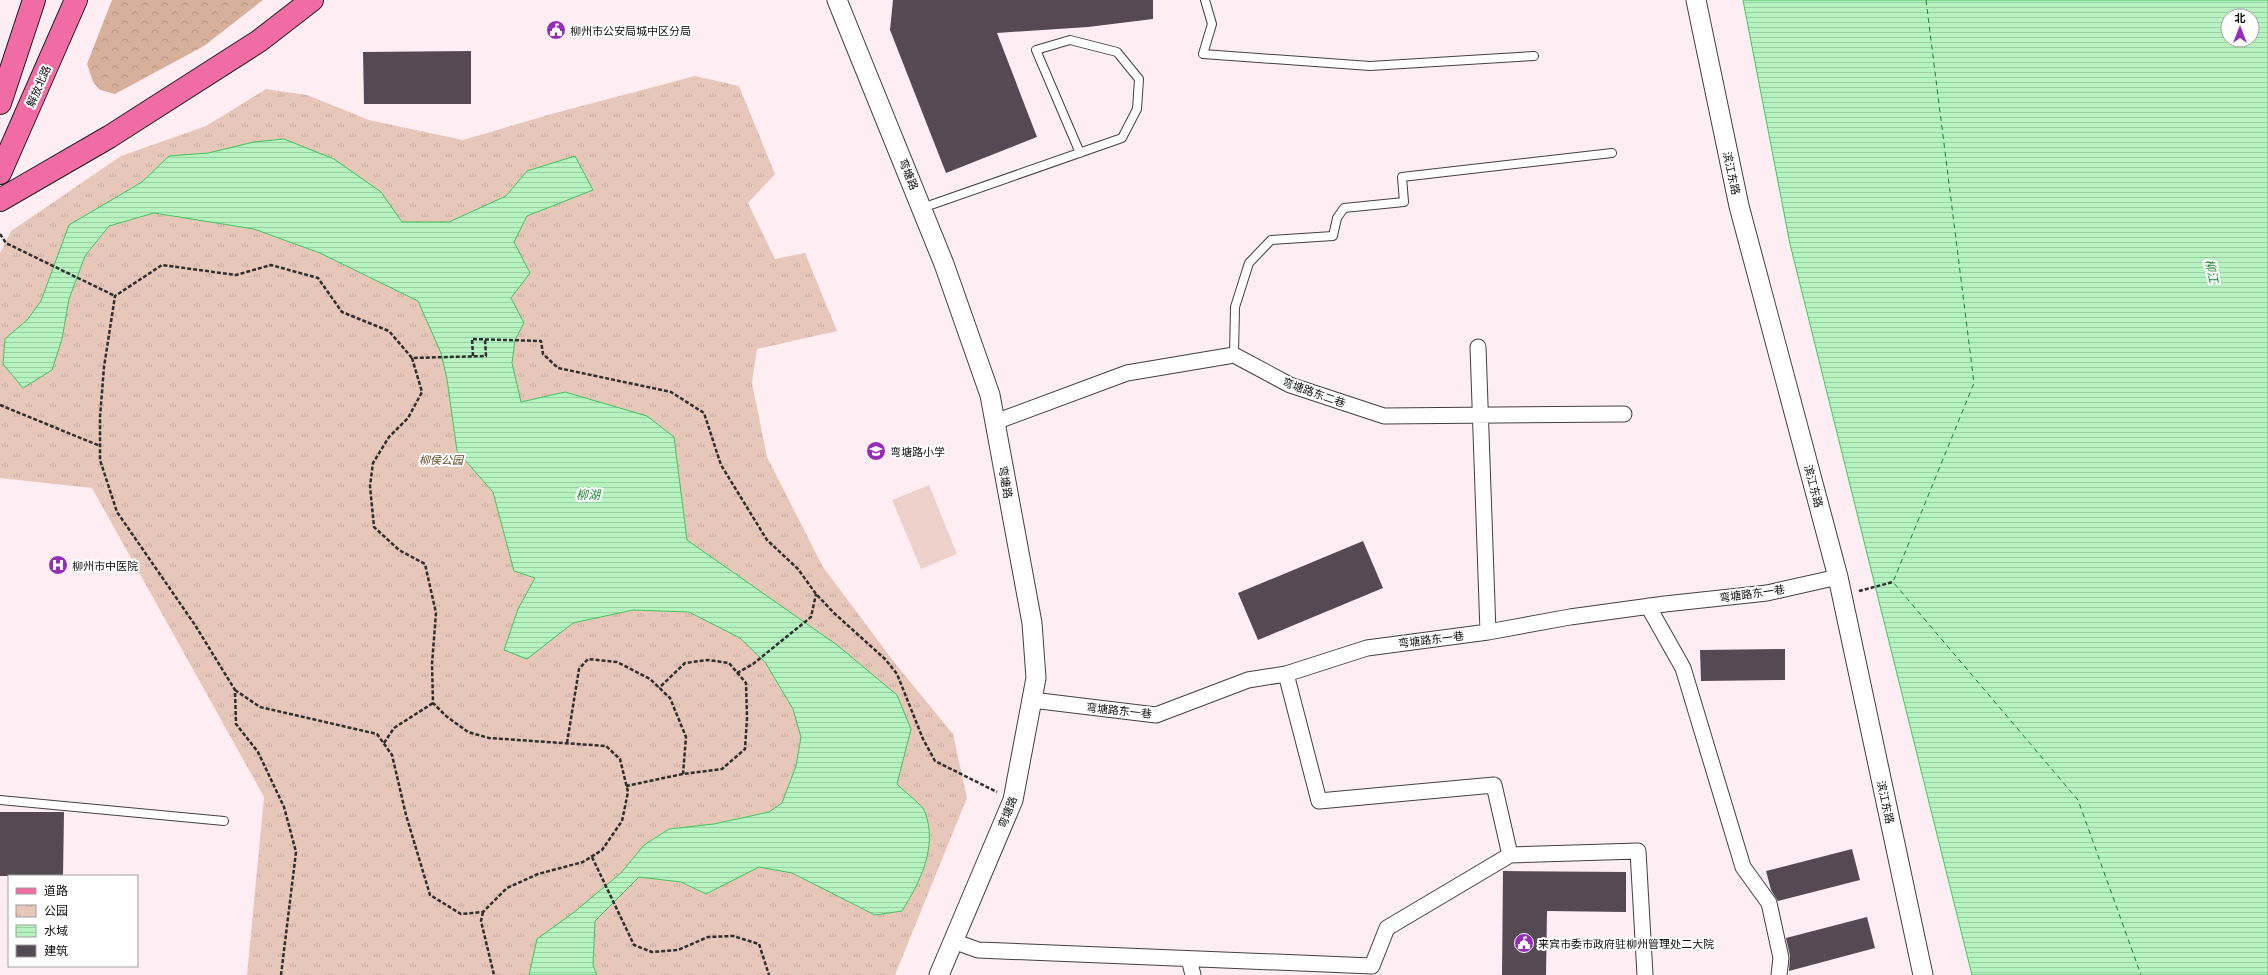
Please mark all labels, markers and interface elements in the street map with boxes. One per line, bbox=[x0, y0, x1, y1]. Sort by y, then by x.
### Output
north arrow bbox=[2220, 8, 2260, 48]
text: 北 bbox=[2235, 10, 2246, 25]
public building icon: 柳州市公安局城中区分局 bbox=[545, 19, 567, 41]
place label: 柳州市公安局城中区分局 bbox=[570, 23, 691, 38]
street label: 解放北路 bbox=[22, 63, 54, 109]
street label: 滨江东路 bbox=[1720, 150, 1744, 196]
street label: 弯塘路 bbox=[896, 156, 922, 192]
water label: 柳江 bbox=[2201, 257, 2223, 286]
street label: 弯塘路东二巷 bbox=[1280, 374, 1348, 410]
school or university icon: 弯塘路小学 bbox=[865, 440, 887, 462]
place label: 弯塘路小学 bbox=[890, 444, 945, 459]
park label: 柳侯公园 bbox=[419, 452, 465, 467]
street label: 滨江东路 bbox=[1801, 463, 1827, 509]
street label: 弯塘路 bbox=[996, 464, 1016, 500]
water label: 柳湖 bbox=[576, 486, 602, 503]
hospital icon: 柳州市中医院 bbox=[47, 554, 69, 576]
place label: 柳州市中医院 bbox=[72, 558, 138, 573]
street label: 弯塘路东一巷 bbox=[1718, 581, 1786, 605]
street label: 弯塘路东一巷 bbox=[1397, 628, 1465, 650]
street label: 弯塘路东一巷 bbox=[1085, 699, 1153, 721]
street label: 滨江东路 bbox=[1874, 779, 1898, 825]
street label: 弯塘路 bbox=[994, 794, 1020, 830]
legend bbox=[8, 875, 138, 967]
text: 道路 bbox=[44, 882, 68, 899]
text: 公园 bbox=[44, 902, 68, 919]
text: 水域 bbox=[44, 922, 68, 939]
public building icon: 来宾市委市政府驻柳州管理处二大院 bbox=[1513, 932, 1535, 954]
place label: 来宾市委市政府驻柳州管理处二大院 bbox=[1538, 936, 1714, 951]
text: 建筑 bbox=[44, 942, 68, 959]

